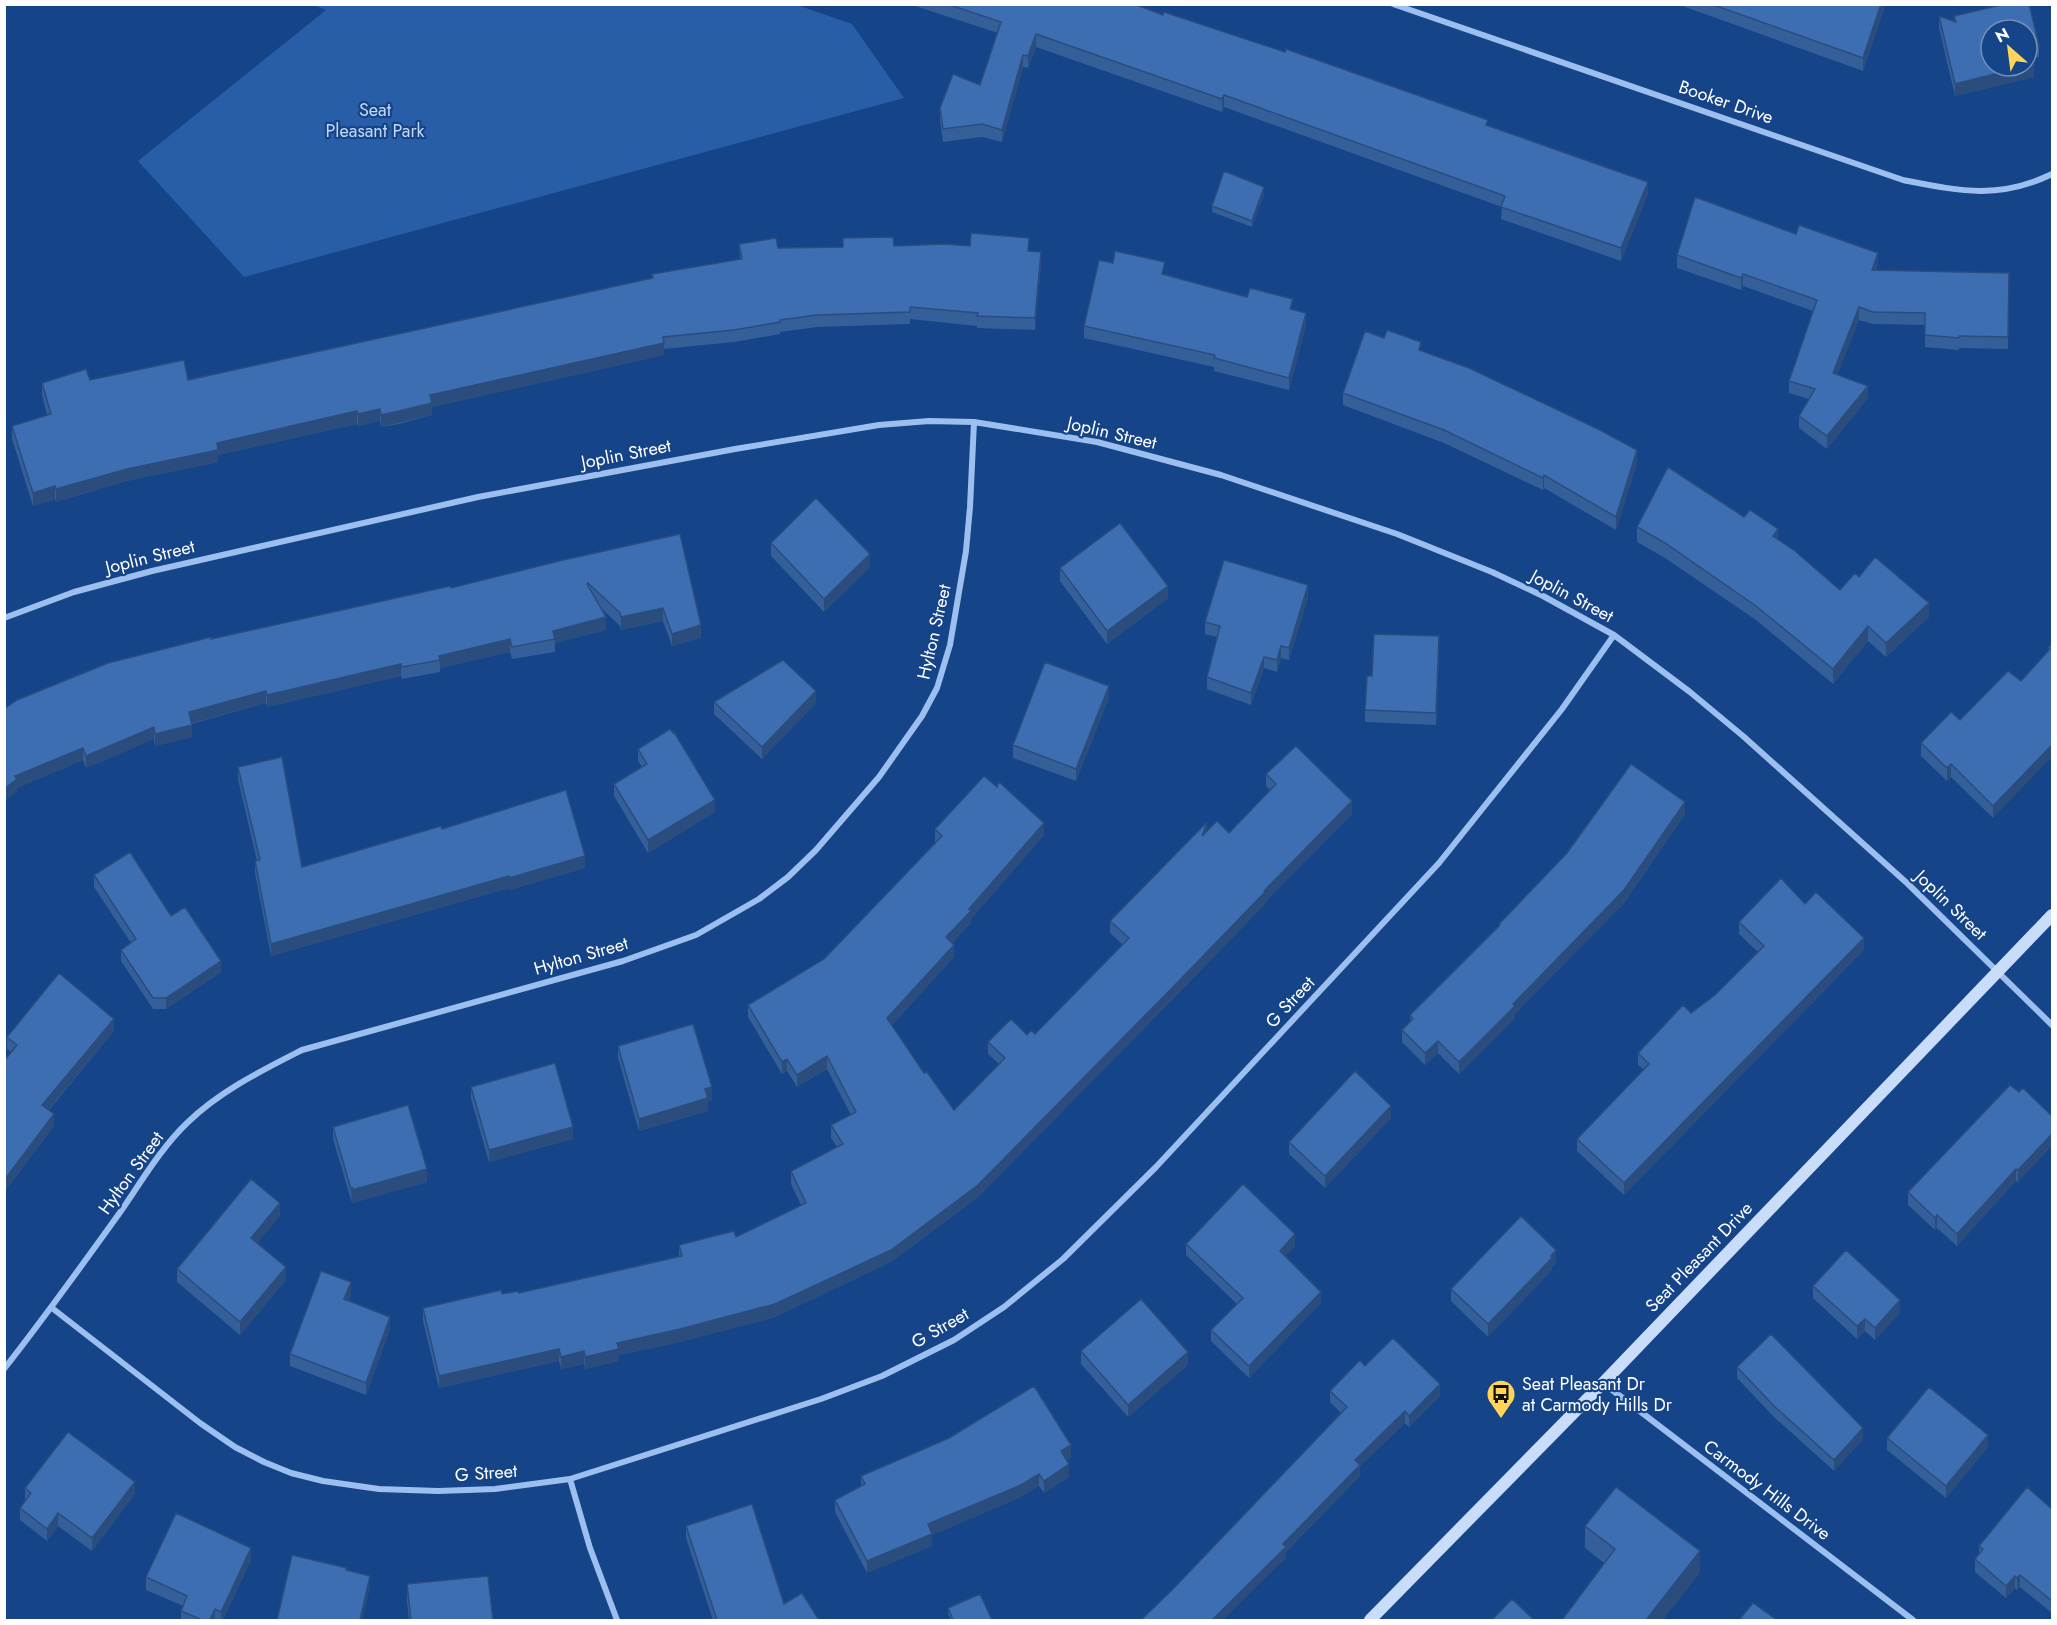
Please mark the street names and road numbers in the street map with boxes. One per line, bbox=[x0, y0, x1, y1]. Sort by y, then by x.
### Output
street label: Booker Drive bbox=[1675, 74, 1777, 130]
street label: Joplin Street bbox=[1063, 410, 1160, 456]
street label: Joplin Street bbox=[577, 432, 674, 476]
street label: Joplin Street bbox=[101, 533, 198, 581]
street label: Joplin Street bbox=[1524, 562, 1619, 629]
street label: Hylton Street bbox=[910, 581, 958, 682]
street label: Joplin Street bbox=[1908, 863, 1993, 946]
street label: Hylton Street bbox=[531, 930, 632, 982]
street label: G Street bbox=[1259, 970, 1321, 1034]
street label: Hylton Street bbox=[92, 1126, 170, 1220]
street label: Seat Pleasant Drive bbox=[1639, 1196, 1759, 1318]
street label: G Street bbox=[907, 1301, 974, 1355]
street label: Carmody Hills Drive bbox=[1698, 1434, 1836, 1546]
street label: G Street bbox=[454, 1458, 519, 1488]

